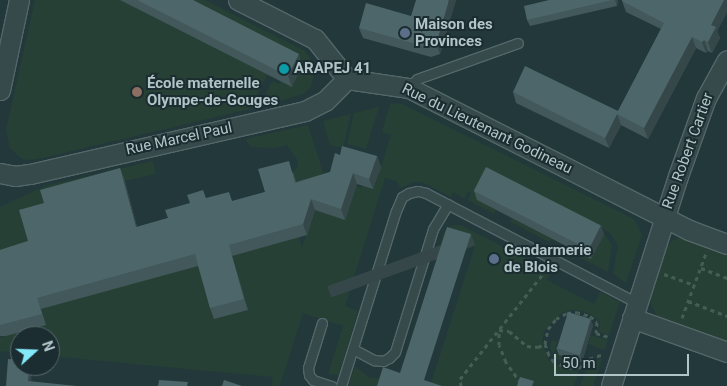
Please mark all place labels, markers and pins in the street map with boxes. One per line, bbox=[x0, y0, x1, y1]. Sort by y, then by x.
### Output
place label: Maison des Provinces bbox=[415, 15, 493, 50]
marker: Maison des Provinces bbox=[399, 27, 411, 39]
place label: ARAPEJ 41 bbox=[294, 60, 371, 78]
marker: ARAPEJ 41 bbox=[278, 63, 290, 75]
place label: École maternelle Olympe-de-Gouges bbox=[147, 74, 278, 109]
marker: École maternelle Olympe-de-Gouges bbox=[131, 86, 143, 98]
place label: Gendarmerie de Blois bbox=[504, 241, 591, 276]
marker: Gendarmerie de Blois bbox=[488, 253, 500, 265]

